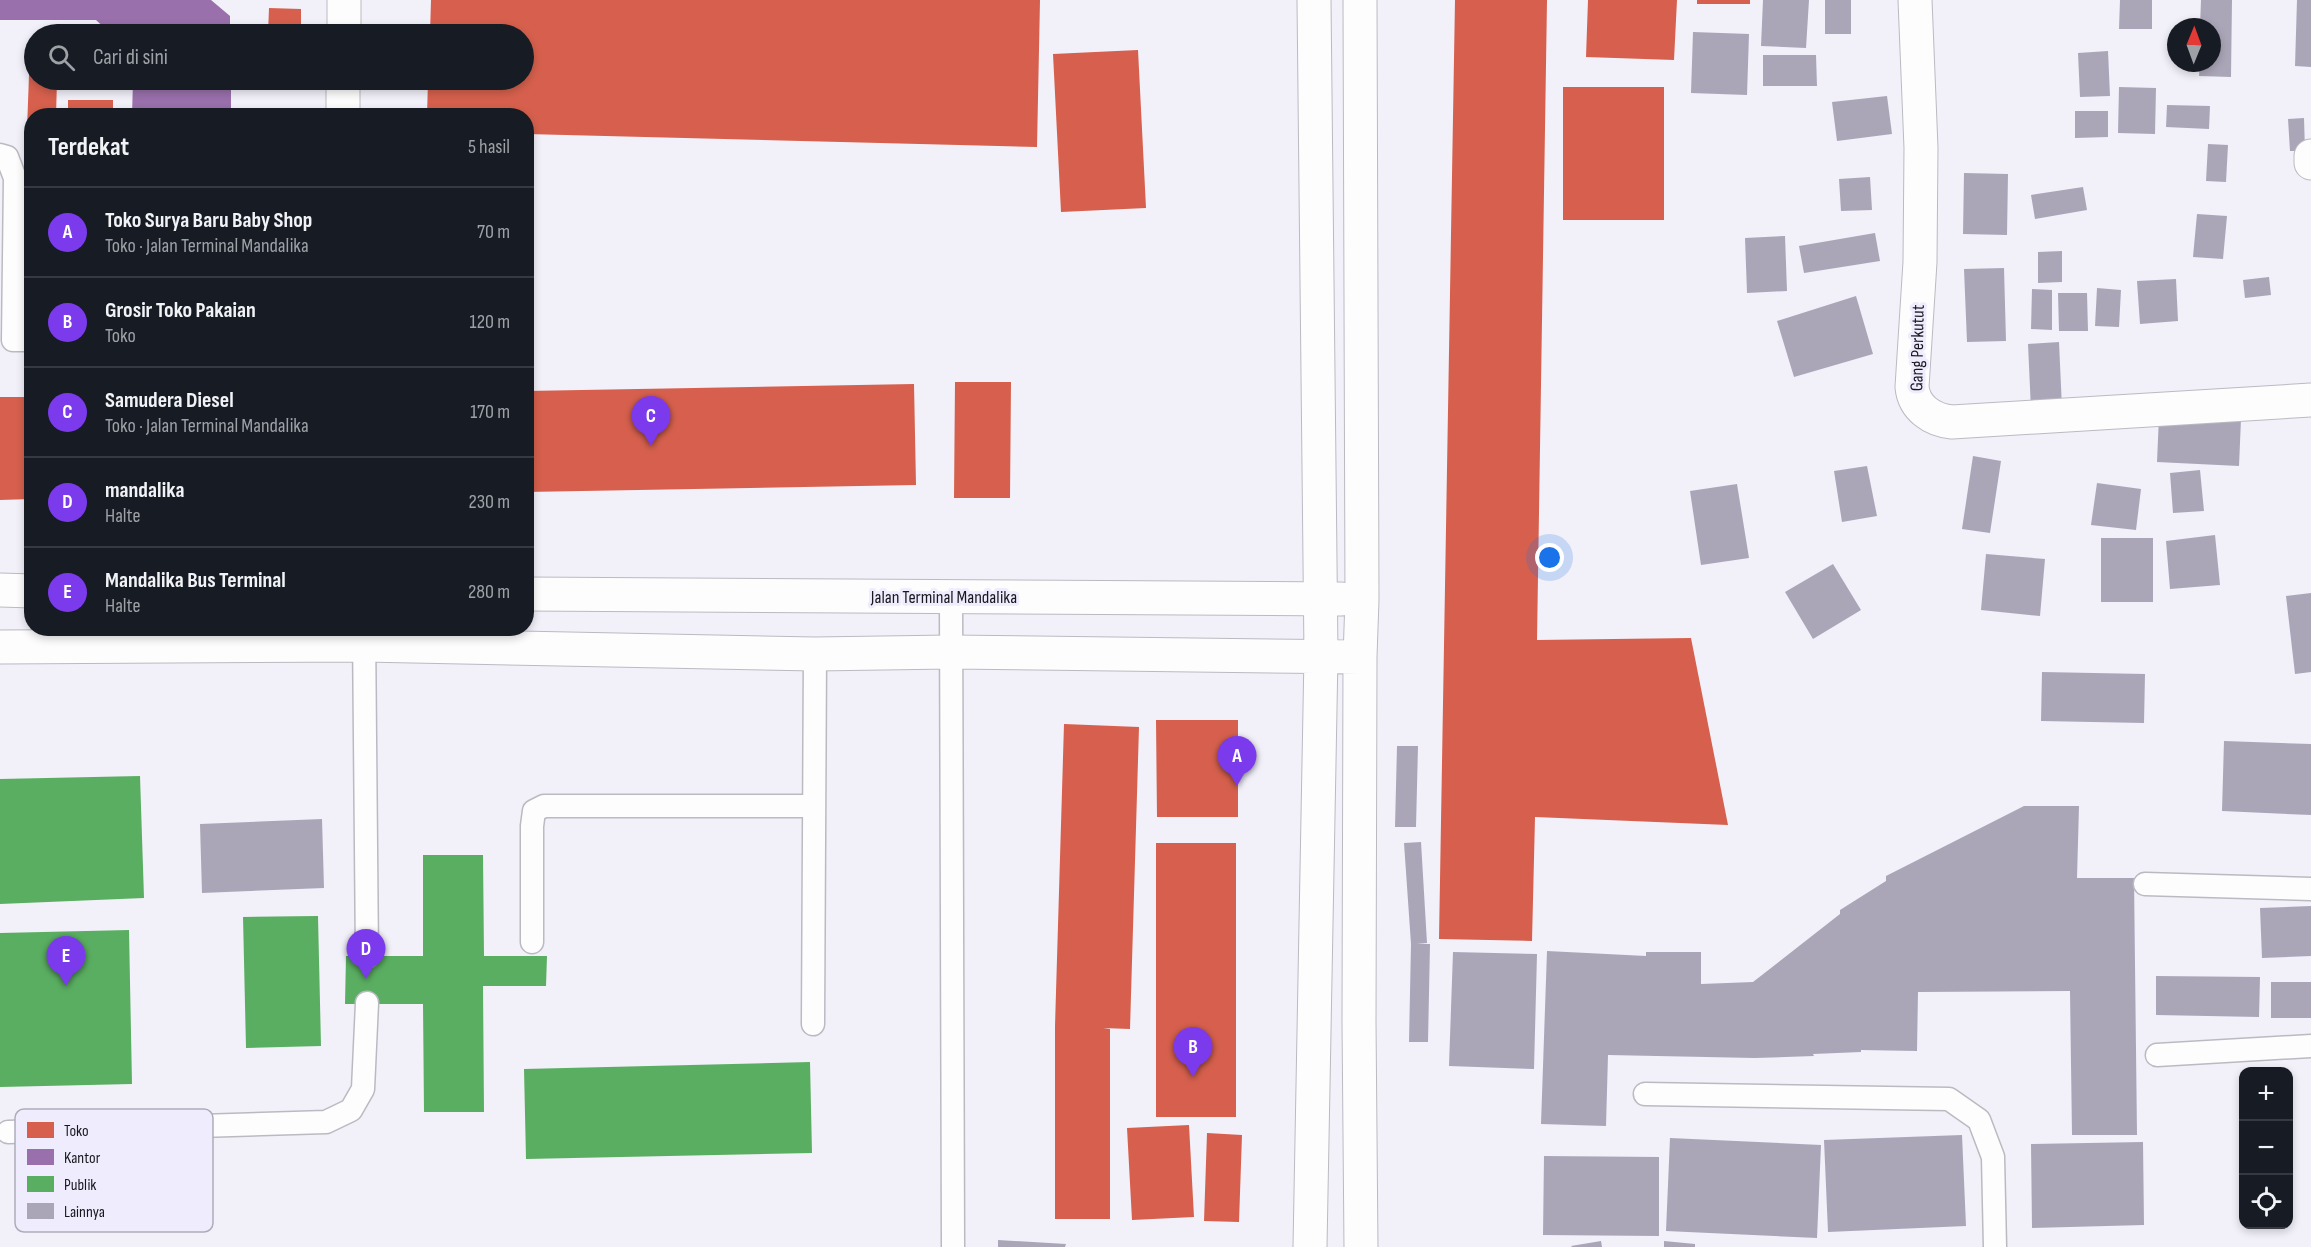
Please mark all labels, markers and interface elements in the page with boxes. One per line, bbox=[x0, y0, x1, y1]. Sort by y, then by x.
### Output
north arrow bbox=[2167, 18, 2221, 72]
search box bbox=[24, 24, 534, 90]
icon: search bbox=[45, 41, 78, 74]
text: Cari di sini bbox=[93, 44, 168, 71]
text: Terdekat bbox=[48, 132, 129, 163]
text: 5 hasil bbox=[468, 135, 510, 159]
text: Toko Surya Baru Baby Shop bbox=[105, 207, 312, 234]
text: A bbox=[63, 220, 72, 244]
text: 70 m bbox=[477, 220, 510, 244]
text: Toko · Jalan Terminal Mandalika bbox=[105, 234, 309, 258]
text: Grosir Toko Pakaian bbox=[105, 297, 256, 324]
street label: Gang Perkutut bbox=[1906, 304, 1929, 391]
text: B bbox=[63, 310, 72, 334]
text: 120 m bbox=[470, 310, 510, 334]
text: Toko bbox=[105, 324, 136, 348]
text: Samudera Diesel bbox=[105, 387, 234, 414]
pin: C bbox=[632, 396, 670, 446]
text: C bbox=[62, 400, 73, 424]
text: 170 m bbox=[470, 400, 510, 424]
text: Toko · Jalan Terminal Mandalika bbox=[105, 414, 309, 438]
text: mandalika bbox=[105, 477, 184, 504]
text: D bbox=[62, 490, 73, 514]
text: 230 m bbox=[468, 490, 510, 514]
text: Halte bbox=[105, 504, 141, 528]
your location bbox=[1535, 543, 1564, 572]
text: Mandalika Bus Terminal bbox=[105, 567, 286, 594]
text: E bbox=[63, 580, 72, 604]
text: 280 m bbox=[468, 580, 510, 604]
street label: Jalan Terminal Mandalika bbox=[870, 587, 1017, 608]
text: Halte bbox=[105, 594, 141, 618]
pin: A bbox=[1218, 736, 1256, 786]
pin: D bbox=[346, 930, 386, 979]
pin: E bbox=[46, 936, 86, 986]
pin: B bbox=[1174, 1028, 1212, 1077]
map controls bbox=[2239, 1067, 2293, 1229]
button: + bbox=[2239, 1067, 2293, 1121]
legend bbox=[15, 1109, 213, 1232]
button: − bbox=[2239, 1121, 2293, 1175]
text: Toko bbox=[64, 1122, 89, 1141]
text: Kantor bbox=[64, 1149, 101, 1168]
button: locate bbox=[2239, 1175, 2293, 1229]
text: Publik bbox=[64, 1176, 96, 1195]
text: Lainnya bbox=[64, 1203, 105, 1222]

